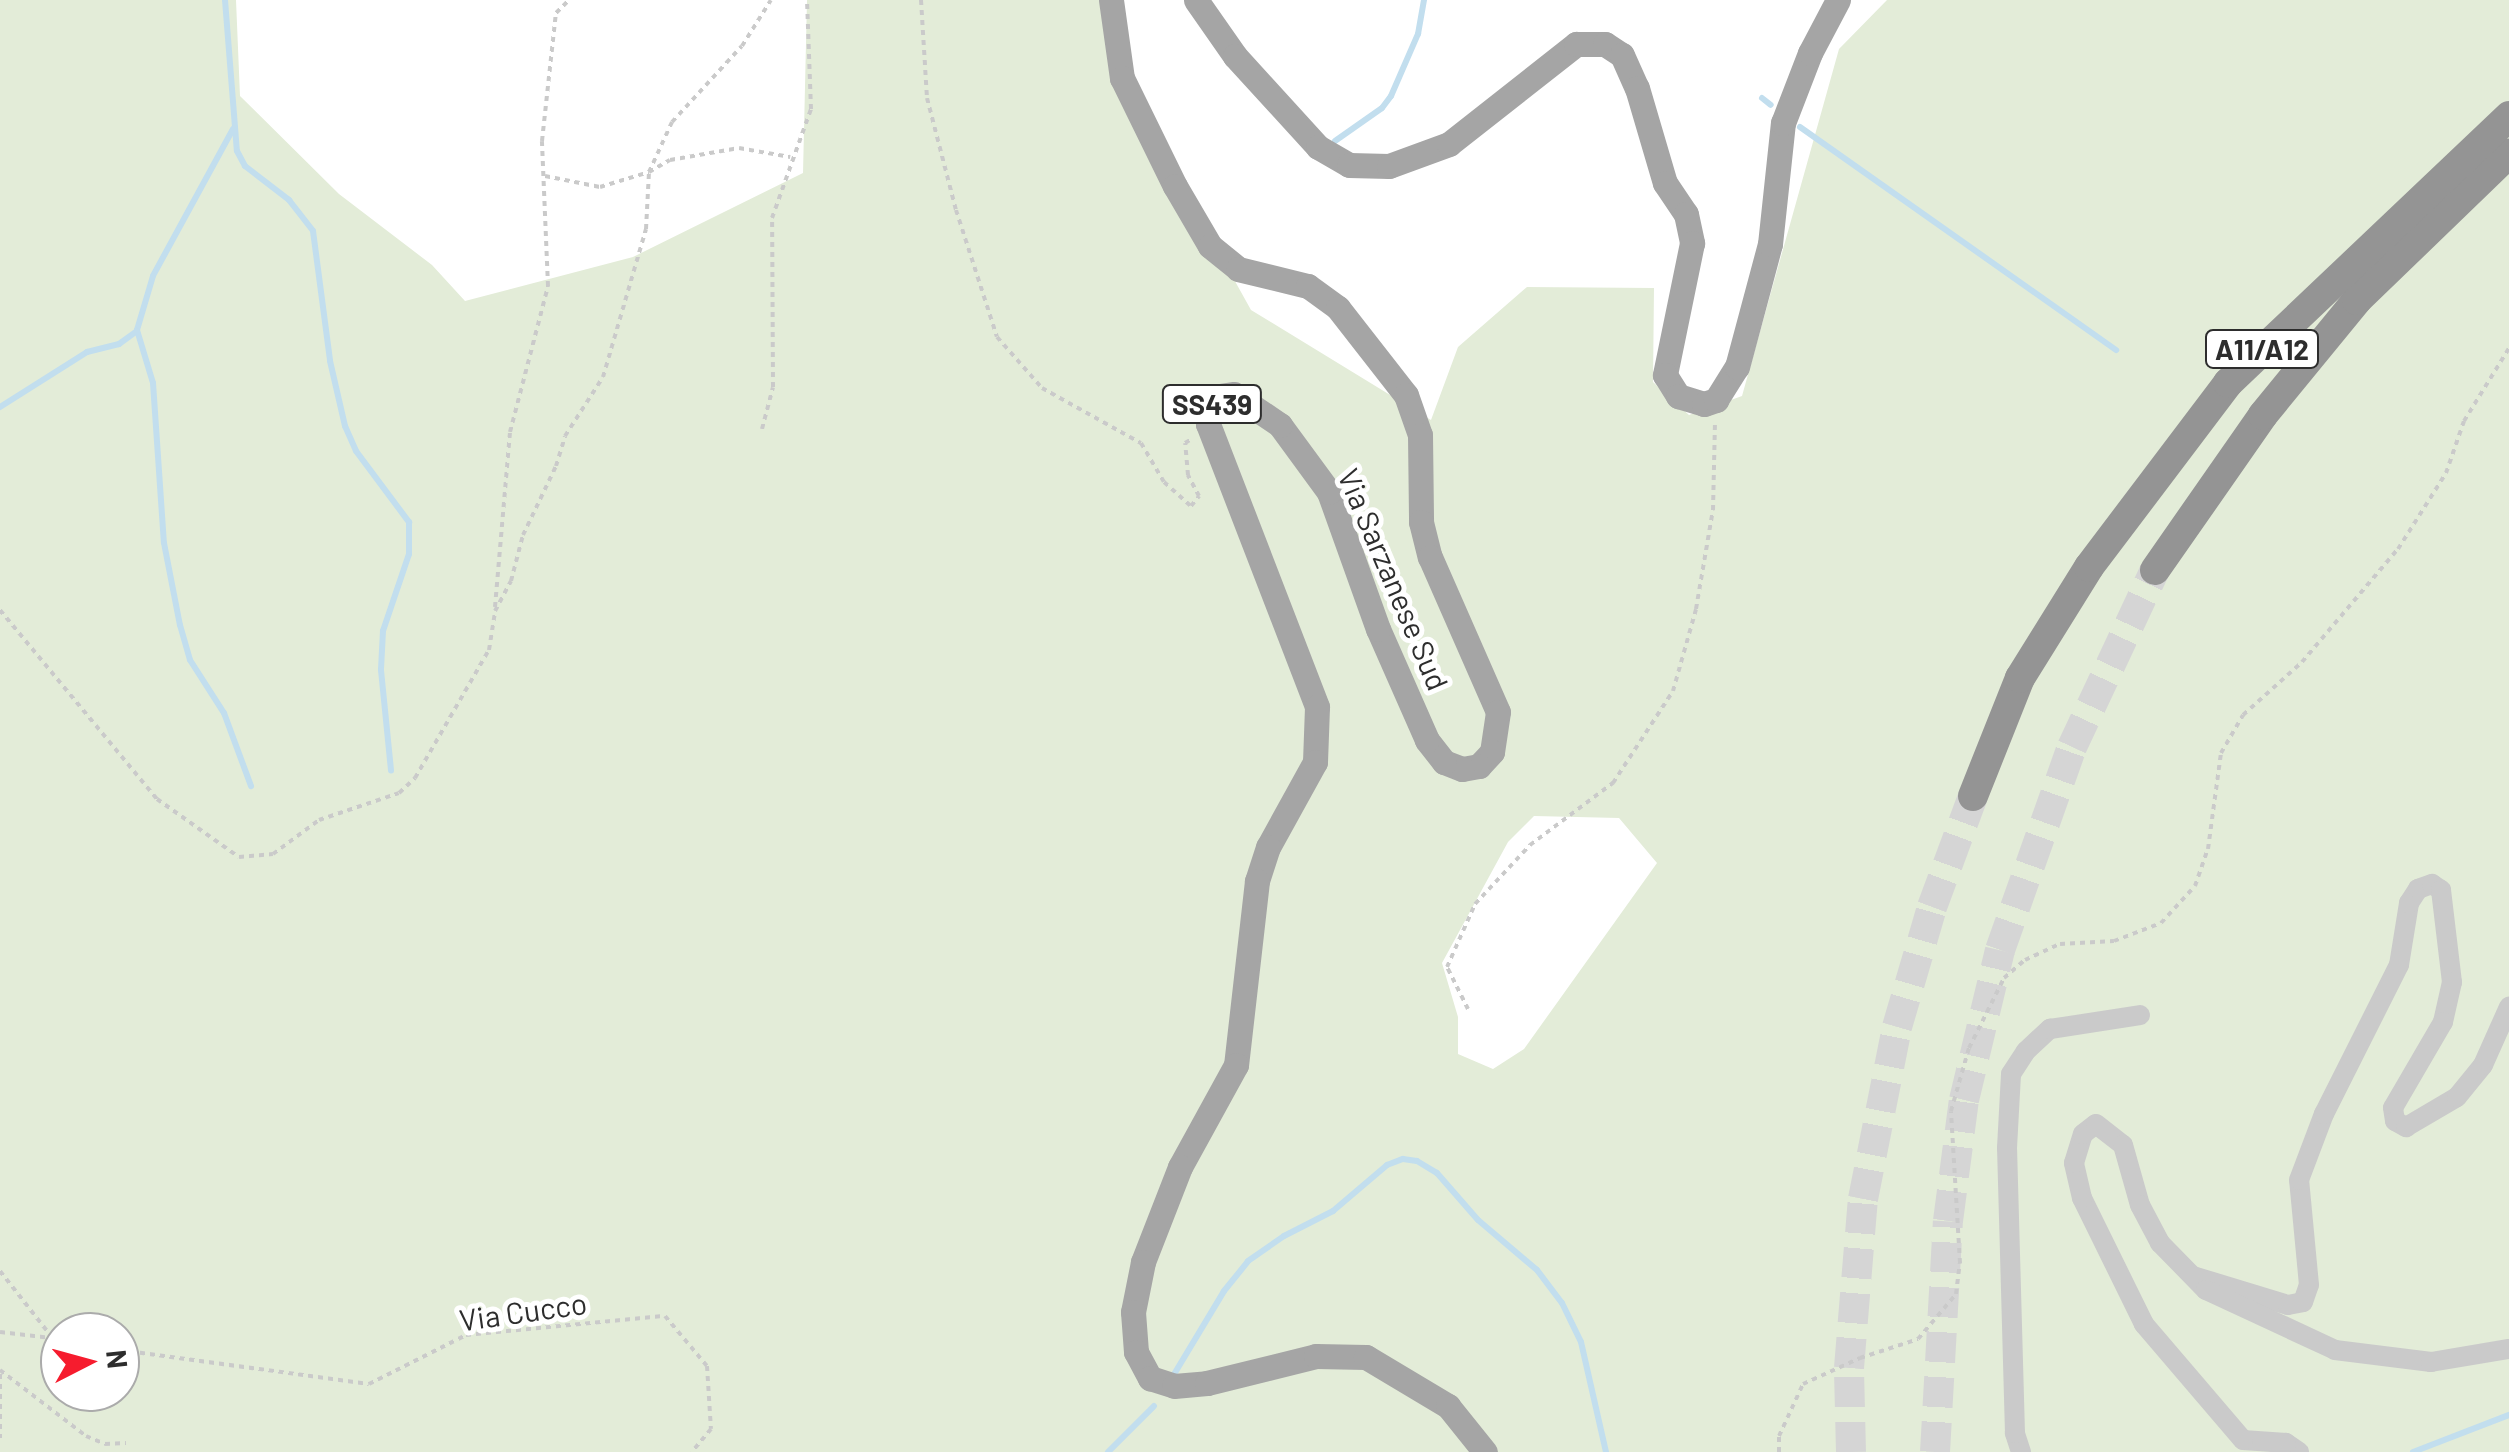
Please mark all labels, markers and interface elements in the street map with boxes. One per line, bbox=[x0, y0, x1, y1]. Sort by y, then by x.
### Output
road number: A11/A12 bbox=[2204, 326, 2320, 372]
road number: SS439 bbox=[1160, 381, 1264, 427]
street label: Via Sarzanese Sud bbox=[1331, 463, 1457, 695]
street label: Via Cucco bbox=[457, 1284, 589, 1338]
north arrow bbox=[40, 1312, 140, 1412]
text: N bbox=[100, 1348, 136, 1370]

